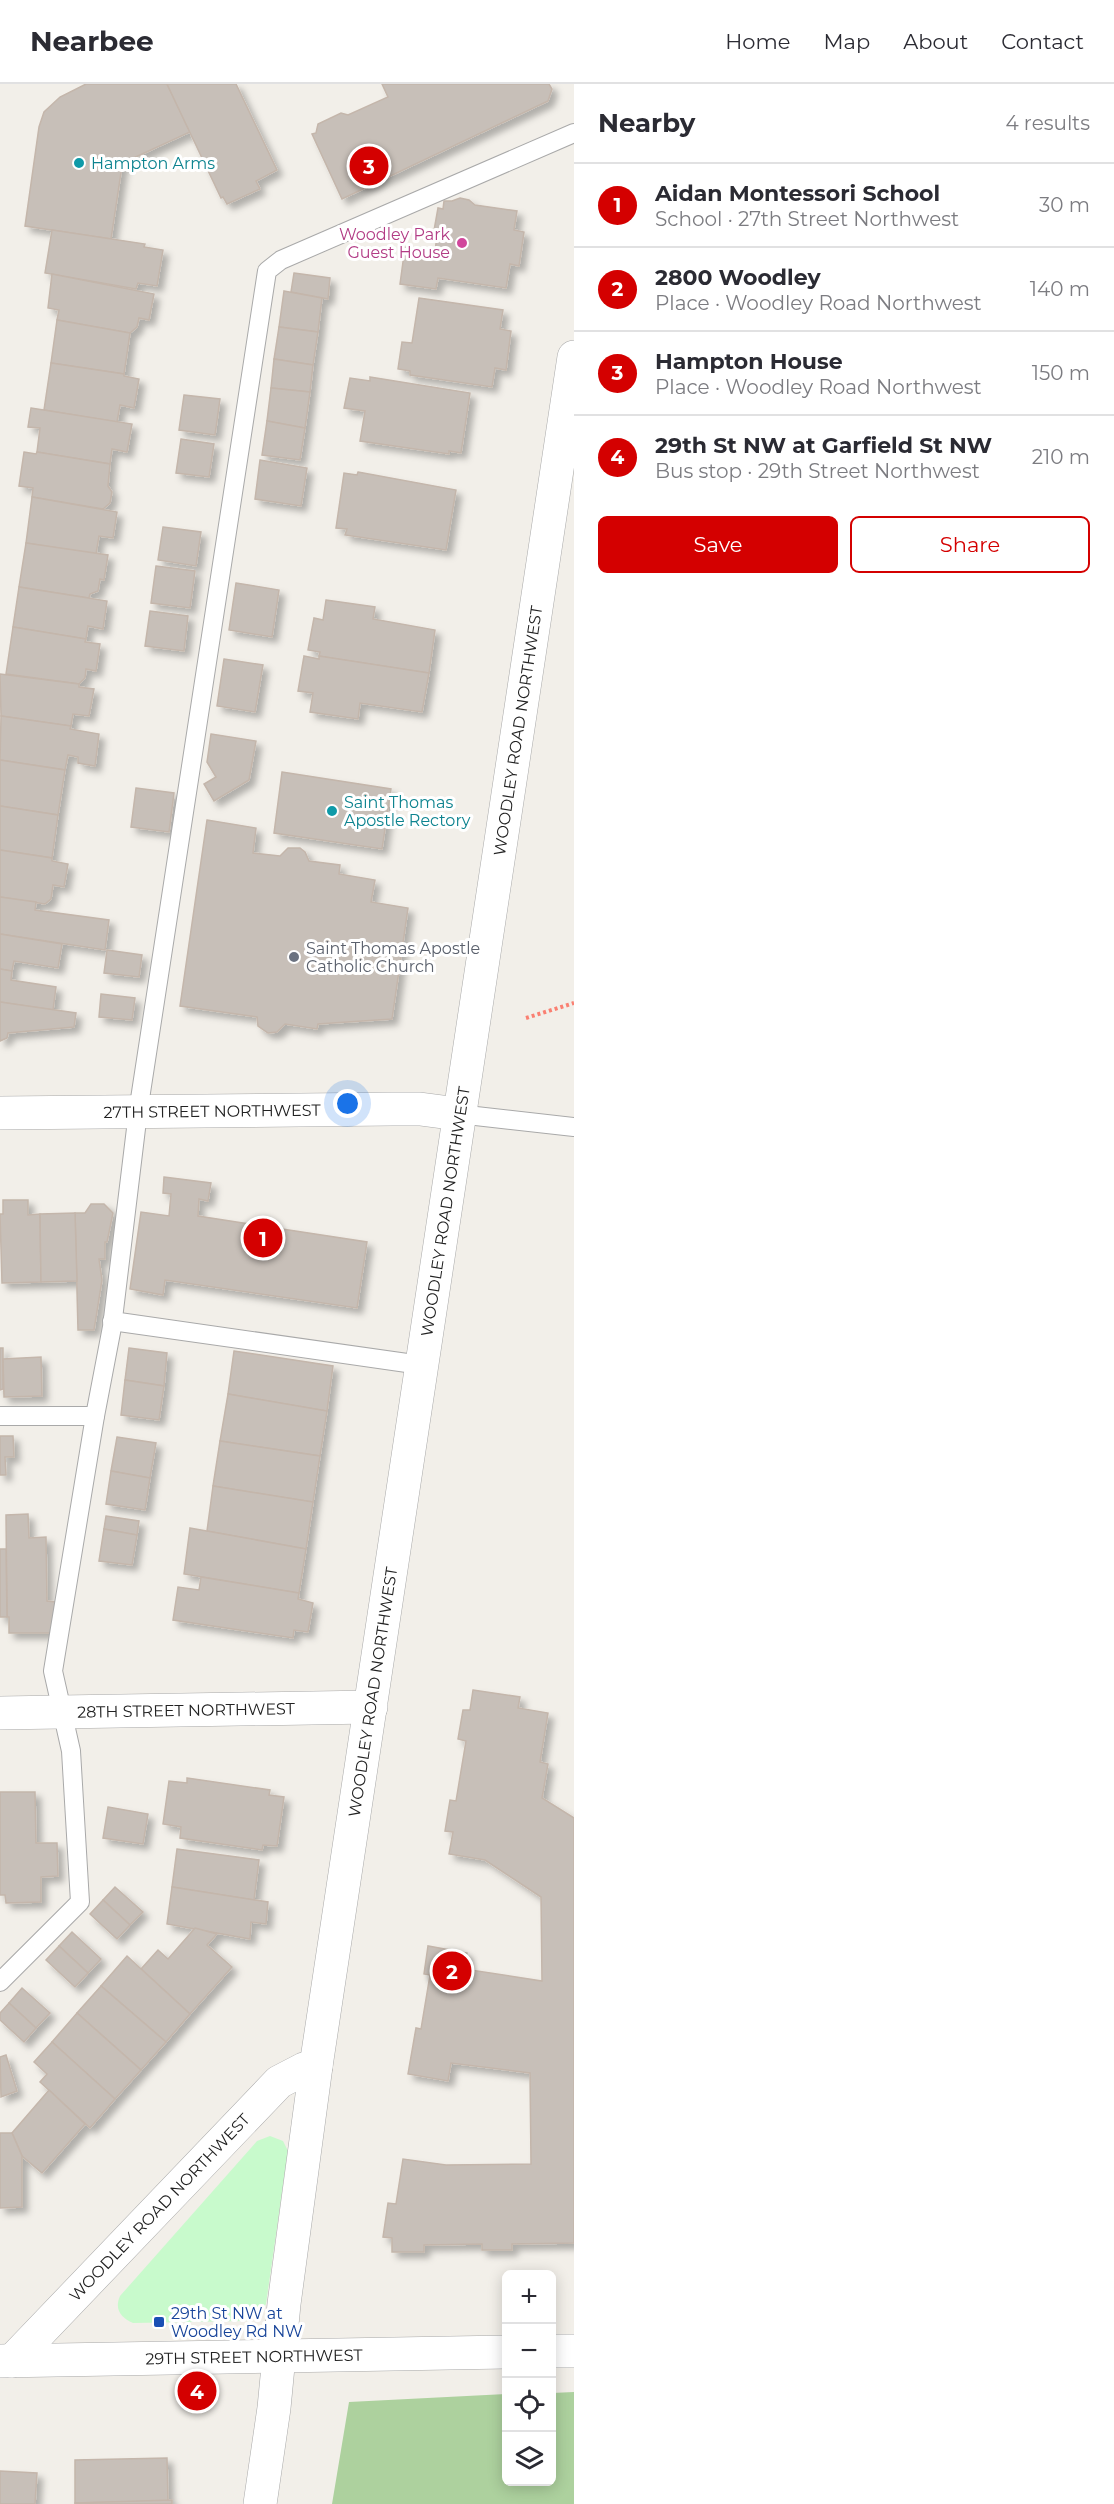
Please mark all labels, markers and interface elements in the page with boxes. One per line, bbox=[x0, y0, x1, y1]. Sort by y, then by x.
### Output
text: Nearbee bbox=[30, 24, 154, 58]
text: Home bbox=[725, 29, 790, 54]
text: Map bbox=[823, 29, 870, 54]
text: About bbox=[903, 29, 968, 54]
text: Contact bbox=[1001, 29, 1084, 54]
text: Nearby bbox=[598, 107, 695, 139]
text: 4 results bbox=[1005, 111, 1090, 135]
pin: 3 bbox=[350, 144, 388, 188]
place label: Hampton Arms bbox=[91, 154, 215, 173]
marker: Hampton Arms bbox=[72, 156, 86, 170]
text: Aidan Montessori School bbox=[655, 180, 940, 207]
text: 1 bbox=[614, 193, 621, 217]
text: 30 m bbox=[1039, 193, 1090, 217]
text: School · 27th Street Northwest bbox=[655, 207, 959, 231]
place label: Woodley Park Guest House bbox=[339, 225, 450, 262]
marker: Woodley Park Guest House bbox=[455, 236, 469, 250]
text: 2800 Woodley bbox=[655, 264, 821, 291]
text: 2 bbox=[612, 277, 623, 301]
text: 140 m bbox=[1030, 277, 1090, 301]
text: Place · Woodley Road Northwest bbox=[655, 291, 982, 315]
text: Hampton House bbox=[655, 348, 843, 375]
text: 3 bbox=[612, 361, 623, 385]
text: 150 m bbox=[1032, 361, 1090, 385]
text: Place · Woodley Road Northwest bbox=[655, 375, 982, 399]
text: 29th St NW at Garfield St NW bbox=[655, 432, 992, 459]
text: 4 bbox=[611, 445, 624, 469]
text: 210 m bbox=[1032, 445, 1090, 469]
text: Bus stop · 29th Street Northwest bbox=[655, 459, 980, 483]
button: Save bbox=[598, 516, 838, 573]
button: Share bbox=[850, 516, 1090, 573]
street label: WOODLEY ROAD NORTHWEST bbox=[489, 604, 546, 857]
place label: Saint Thomas Apostle Rectory bbox=[344, 793, 471, 830]
marker: Saint Thomas Apostle Rectory bbox=[325, 804, 339, 818]
place label: Saint Thomas Apostle Catholic Church bbox=[306, 939, 480, 976]
marker: Saint Thomas Apostle Catholic Church bbox=[287, 950, 301, 964]
street label: WOODLEY ROAD NORTHWEST bbox=[417, 1084, 473, 1338]
your location bbox=[333, 1089, 362, 1118]
street label: 27TH STREET NORTHWEST bbox=[103, 1100, 321, 1121]
pin: 1 bbox=[244, 1216, 282, 1260]
street label: WOODLEY ROAD NORTHWEST bbox=[344, 1565, 401, 1818]
street label: 28TH STREET NORTHWEST bbox=[77, 1699, 296, 1721]
pin: 2 bbox=[432, 1948, 472, 1994]
street label: WOODLEY ROAD NORTHWEST bbox=[65, 2109, 254, 2305]
map controls bbox=[502, 2270, 556, 2486]
button: + bbox=[502, 2270, 556, 2324]
place label: 29th St NW at Woodley Rd NW bbox=[171, 2304, 303, 2341]
marker: 29th St NW at Woodley Rd NW bbox=[152, 2315, 166, 2329]
button: − bbox=[502, 2324, 556, 2378]
street label: 29TH STREET NORTHWEST bbox=[145, 2345, 364, 2368]
pin: 4 bbox=[178, 2368, 216, 2414]
button: locate bbox=[502, 2378, 556, 2432]
button: layers bbox=[502, 2432, 556, 2486]

